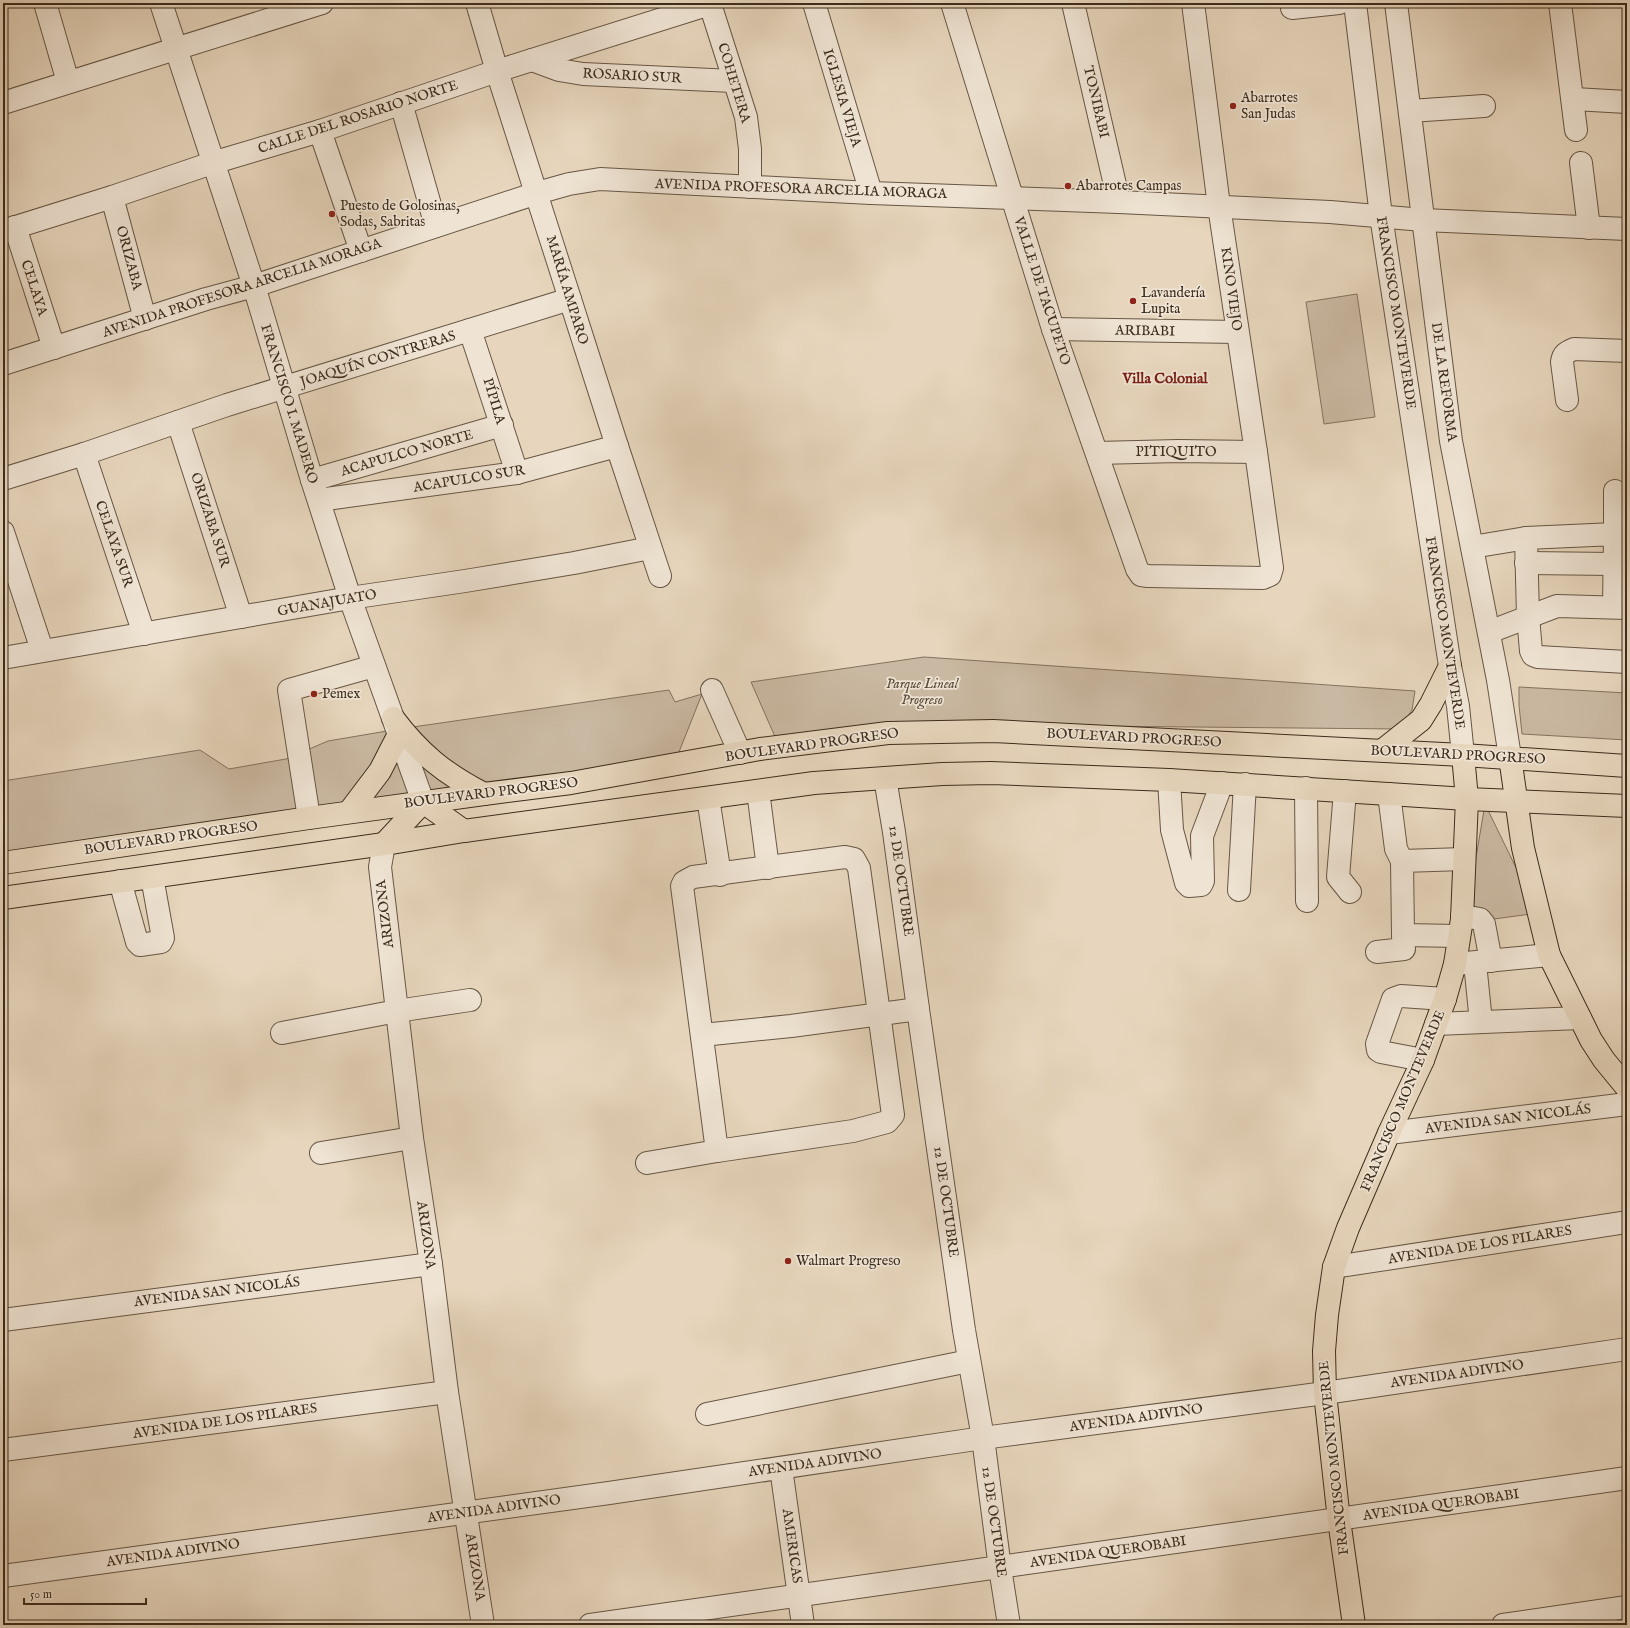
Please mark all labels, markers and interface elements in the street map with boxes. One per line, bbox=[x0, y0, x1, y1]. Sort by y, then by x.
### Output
street label: COHETERA bbox=[713, 41, 755, 126]
street label: IGLESIA VIEJA bbox=[818, 47, 866, 150]
street label: ROSARIO SUR bbox=[582, 64, 682, 88]
street label: TONIBABI bbox=[1079, 64, 1113, 140]
street label: CALLE DEL ROSARIO NORTE bbox=[256, 76, 461, 158]
place label: Abarrotes San Judas bbox=[1240, 89, 1298, 123]
marker: Abarrotes San Judas bbox=[1228, 101, 1238, 111]
street label: AVENIDA PROFESORA ARCELIA MORAGA bbox=[654, 175, 948, 203]
place label: Abarrotes Campas bbox=[1075, 177, 1182, 195]
marker: Abarrotes Campas bbox=[1063, 181, 1073, 191]
place label: Puesto de Golosinas, Sodas, Sabritas bbox=[340, 197, 460, 231]
marker: Puesto de Golosinas, Sodas, Sabritas bbox=[327, 209, 337, 219]
street label: VALLE DE TACUPETO bbox=[1009, 214, 1075, 368]
street label: FRANCISCO MONTEVERDE bbox=[1372, 215, 1420, 411]
street label: ORIZABA bbox=[112, 224, 146, 293]
street label: MARÍA AMPARO bbox=[542, 233, 593, 347]
street label: AVENIDA PROFESORA ARCELIA MORAGA bbox=[99, 234, 384, 342]
street label: KINO VIEJO bbox=[1216, 246, 1246, 333]
street label: CELAYA bbox=[17, 258, 52, 319]
place label: Lavandería Lupita bbox=[1141, 284, 1206, 318]
marker: Lavandería Lupita bbox=[1128, 296, 1138, 306]
street label: ARIBABI bbox=[1114, 321, 1175, 341]
street label: DE LA REFORMA bbox=[1427, 321, 1461, 443]
street label: FRANCISCO I. MADERO bbox=[256, 322, 322, 486]
street label: JOAQUÍN CONTRERAS bbox=[296, 326, 458, 392]
district label: Villa Colonial bbox=[1121, 369, 1208, 388]
street label: PÍPILA bbox=[478, 375, 511, 427]
street label: ACAPULCO NORTE bbox=[338, 425, 476, 481]
street label: PITIQUITO bbox=[1135, 443, 1217, 461]
street label: ACAPULCO SUR bbox=[411, 461, 527, 497]
street label: ORIZABA SUR bbox=[186, 470, 234, 570]
street label: CELAYA SUR bbox=[91, 498, 137, 590]
street label: FRANCISCO MONTEVERDE bbox=[1421, 535, 1469, 731]
street label: GUANAJUATO bbox=[276, 585, 378, 621]
park label: Parque Lineal Progreso bbox=[886, 675, 960, 710]
place label: Pemex bbox=[322, 685, 361, 703]
marker: Pemex bbox=[309, 689, 319, 699]
street label: BOULEVARD PROGRESO bbox=[724, 724, 900, 766]
street label: BOULEVARD PROGRESO bbox=[1046, 724, 1222, 752]
street label: BOULEVARD PROGRESO bbox=[1370, 741, 1546, 769]
street label: BOULEVARD PROGRESO bbox=[403, 773, 579, 813]
street label: BOULEVARD PROGRESO bbox=[83, 817, 259, 859]
street label: 12 DE OCTUBRE bbox=[884, 824, 918, 938]
street label: ARIZONA bbox=[372, 878, 398, 950]
street label: FRANCISCO MONTEVERDE bbox=[1357, 1007, 1450, 1194]
street label: AVENIDA SAN NICOLÁS bbox=[1423, 1099, 1592, 1138]
street label: 12 DE OCTUBRE bbox=[929, 1145, 963, 1259]
street label: ARIZONA bbox=[412, 1199, 440, 1271]
street label: AVENIDA DE LOS PILARES bbox=[1386, 1222, 1573, 1269]
place label: Walmart Progreso bbox=[796, 1252, 901, 1270]
marker: Walmart Progreso bbox=[783, 1256, 793, 1266]
street label: AVENIDA SAN NICOLÁS bbox=[132, 1272, 301, 1311]
street label: AVENIDA ADIVINO bbox=[1388, 1356, 1525, 1392]
street label: FRANCISCO MONTEVERDE bbox=[1315, 1360, 1353, 1556]
street label: AVENIDA DE LOS PILARES bbox=[131, 1399, 318, 1443]
street label: AVENIDA ADIVINO bbox=[1067, 1400, 1204, 1436]
street label: AVENIDA ADIVINO bbox=[746, 1445, 883, 1481]
street label: 12 DE OCTUBRE bbox=[977, 1465, 1011, 1579]
street label: AVENIDA QUEROBABI bbox=[1361, 1485, 1520, 1525]
street label: AVENIDA ADIVINO bbox=[425, 1491, 562, 1527]
street label: AMERICAS bbox=[778, 1506, 806, 1585]
street label: ARIZONA bbox=[461, 1531, 489, 1603]
street label: AVENIDA QUEROBABI bbox=[1028, 1532, 1187, 1572]
street label: AVENIDA ADIVINO bbox=[104, 1535, 241, 1571]
scale bar bbox=[24, 1580, 146, 1606]
text: 50 m bbox=[30, 1587, 52, 1602]

